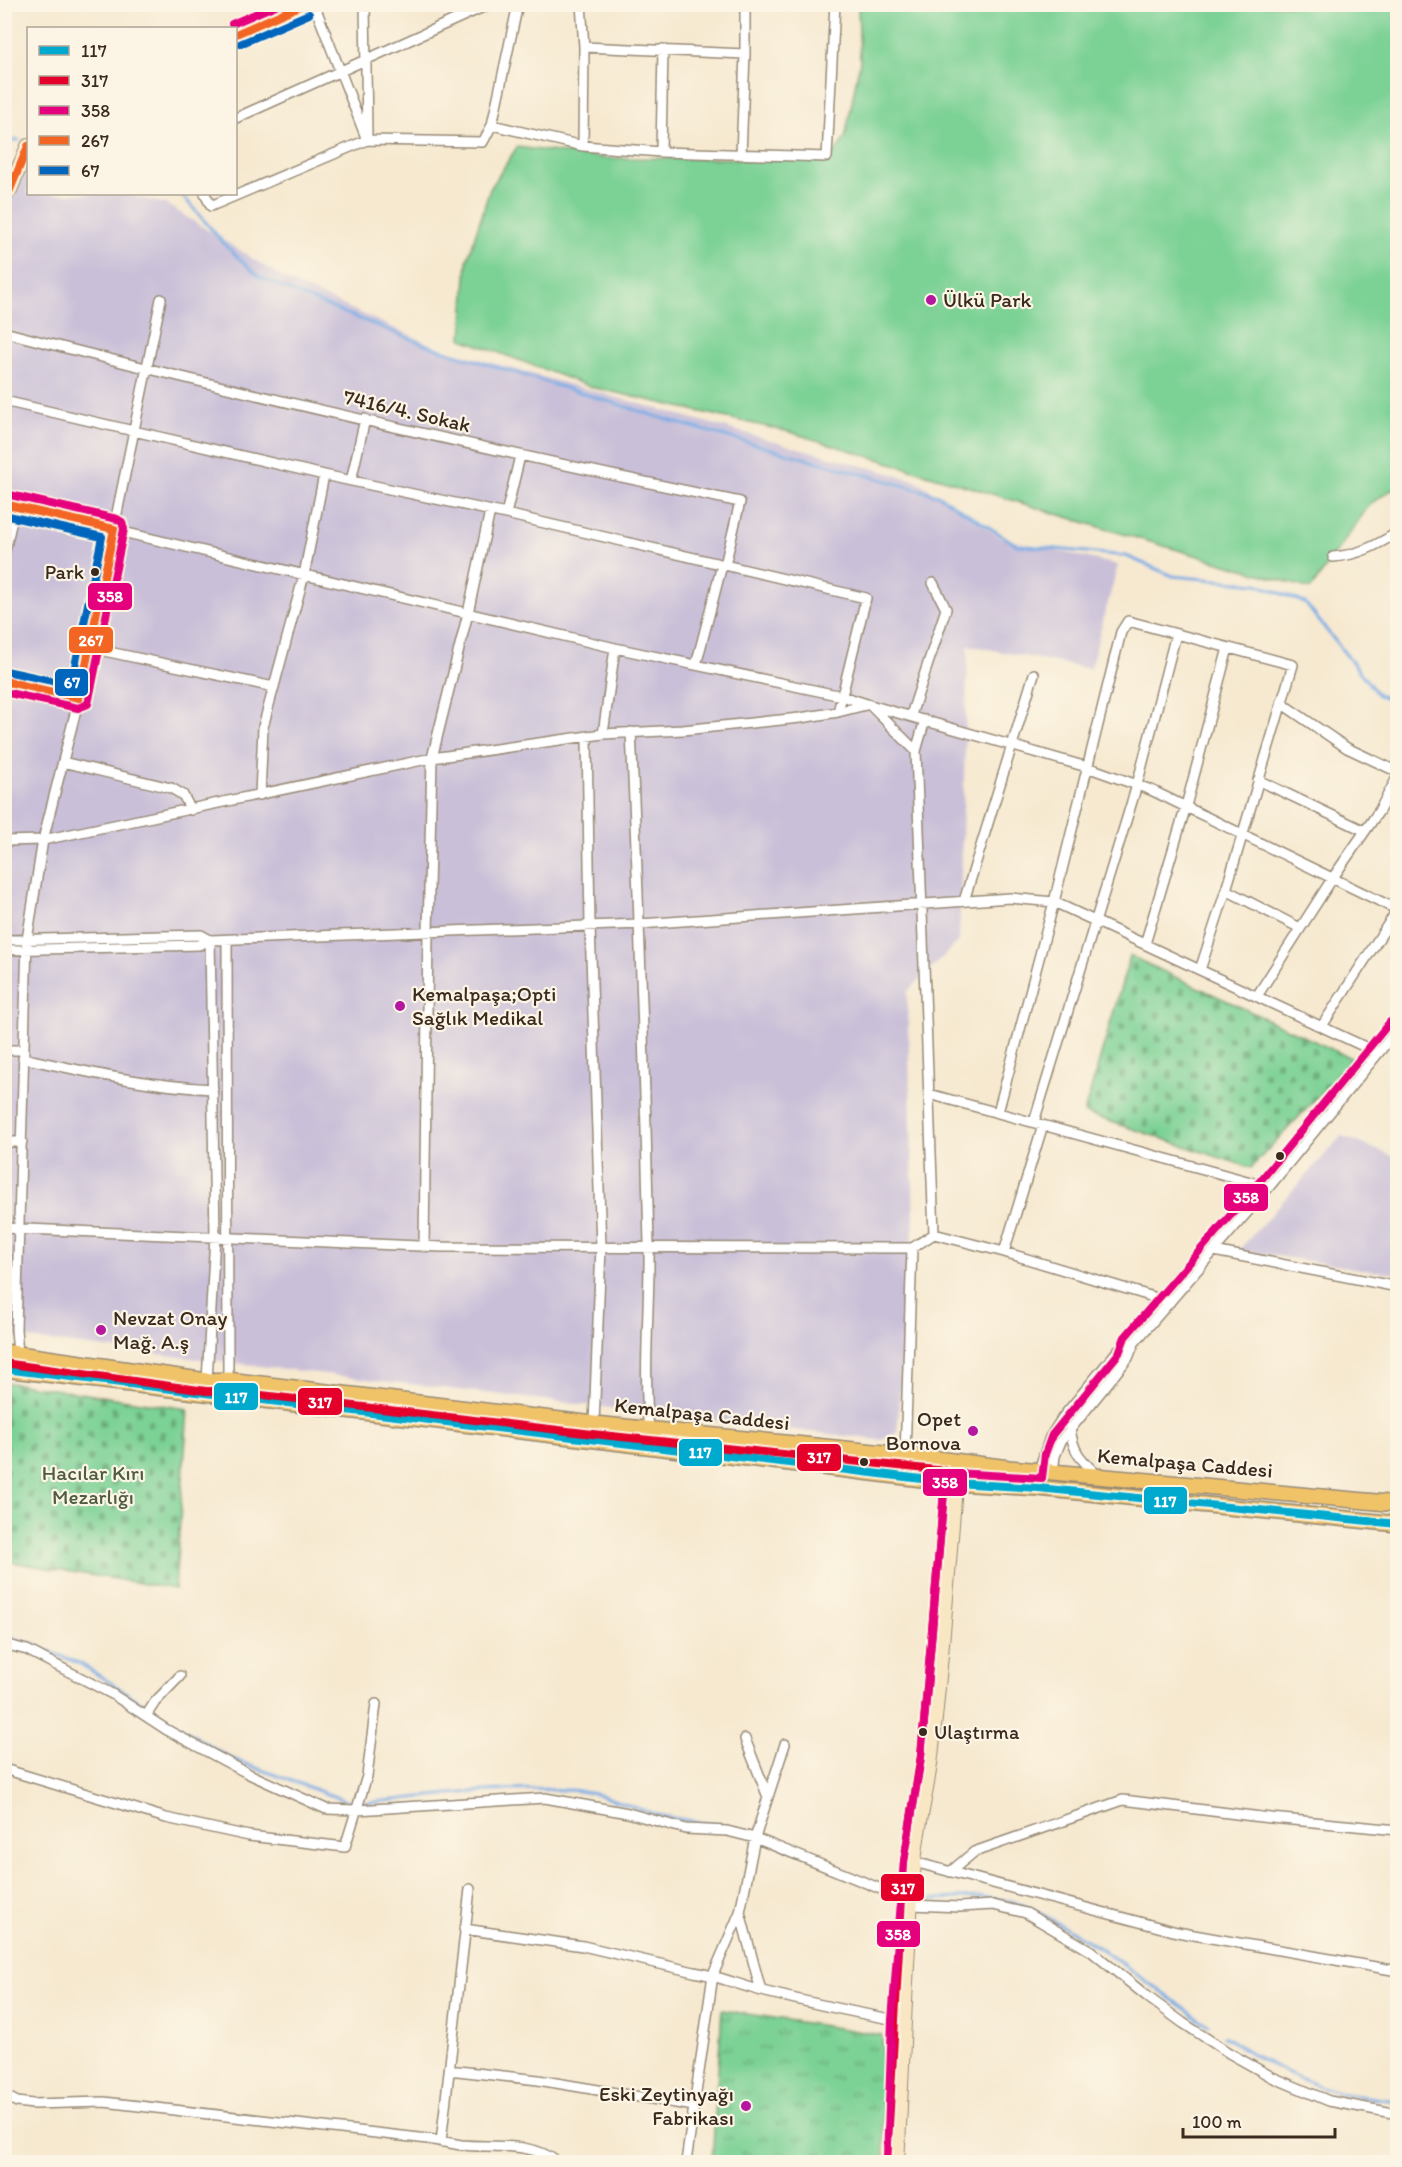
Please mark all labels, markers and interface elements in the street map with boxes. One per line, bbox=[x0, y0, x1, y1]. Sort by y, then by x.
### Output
legend bbox=[27, 27, 237, 195]
text: 117 bbox=[81, 40, 107, 62]
text: 317 bbox=[81, 70, 108, 92]
text: 358 bbox=[81, 100, 110, 122]
text: 267 bbox=[81, 130, 109, 152]
text: 67 bbox=[81, 160, 100, 182]
place label: Ülkü Park bbox=[943, 287, 1032, 312]
marker: Ülkü Park bbox=[924, 293, 938, 307]
street label: 7416/4. Sokak bbox=[341, 384, 473, 437]
place label: Park bbox=[45, 560, 84, 584]
marker: Park bbox=[89, 566, 101, 578]
line badge: 358 bbox=[87, 582, 133, 611]
text: 358 bbox=[97, 587, 123, 606]
line badge: 267 bbox=[68, 626, 114, 654]
text: 267 bbox=[79, 631, 103, 650]
line badge: 67 bbox=[54, 668, 89, 697]
text: 67 bbox=[64, 673, 80, 692]
place label: Kemalpaşa;Opti Sağlık Medikal bbox=[412, 981, 556, 1030]
marker: Kemalpaşa;Opti Sağlık Medikal bbox=[393, 999, 407, 1013]
unlabelled marker bbox=[1274, 1150, 1286, 1162]
line badge: 358 bbox=[1223, 1183, 1269, 1212]
text: 358 bbox=[1233, 1188, 1259, 1207]
place label: Nevzat Onay Mağ. A.ş bbox=[113, 1305, 227, 1354]
marker: Nevzat Onay Mağ. A.ş bbox=[94, 1323, 108, 1337]
line badge: 117 bbox=[213, 1382, 259, 1411]
line badge: 317 bbox=[297, 1387, 343, 1416]
text: 117 bbox=[225, 1388, 247, 1407]
street label: Kemalpaşa Caddesi bbox=[613, 1392, 791, 1435]
text: 317 bbox=[308, 1393, 332, 1412]
place label: Opet Bornova bbox=[886, 1406, 961, 1455]
marker: Opet Bornova bbox=[966, 1424, 980, 1438]
line badge: 117 bbox=[678, 1438, 723, 1467]
street label: Kemalpaşa Caddesi bbox=[1096, 1442, 1274, 1483]
text: 117 bbox=[689, 1443, 711, 1462]
line badge: 317 bbox=[796, 1443, 842, 1472]
text: 317 bbox=[807, 1448, 831, 1467]
unlabelled marker bbox=[858, 1456, 870, 1468]
park label: Hacılar Kırı Mezarlığı bbox=[42, 1460, 144, 1509]
line badge: 358 bbox=[922, 1468, 968, 1497]
text: 358 bbox=[932, 1473, 958, 1492]
line badge: 117 bbox=[1143, 1486, 1188, 1515]
text: 117 bbox=[1154, 1492, 1176, 1511]
place label: Ulaştırma bbox=[934, 1720, 1020, 1744]
marker: Ulaştırma bbox=[917, 1726, 929, 1738]
line badge: 317 bbox=[880, 1873, 925, 1902]
text: 317 bbox=[891, 1879, 915, 1898]
line badge: 358 bbox=[876, 1920, 921, 1948]
text: 358 bbox=[885, 1925, 911, 1944]
place label: Eski Zeytinyağı Fabrikası bbox=[599, 2081, 734, 2130]
marker: Eski Zeytinyağı Fabrikası bbox=[739, 2099, 753, 2113]
scale bar bbox=[1183, 2101, 1334, 2139]
text: 100 m bbox=[1192, 2111, 1242, 2133]

